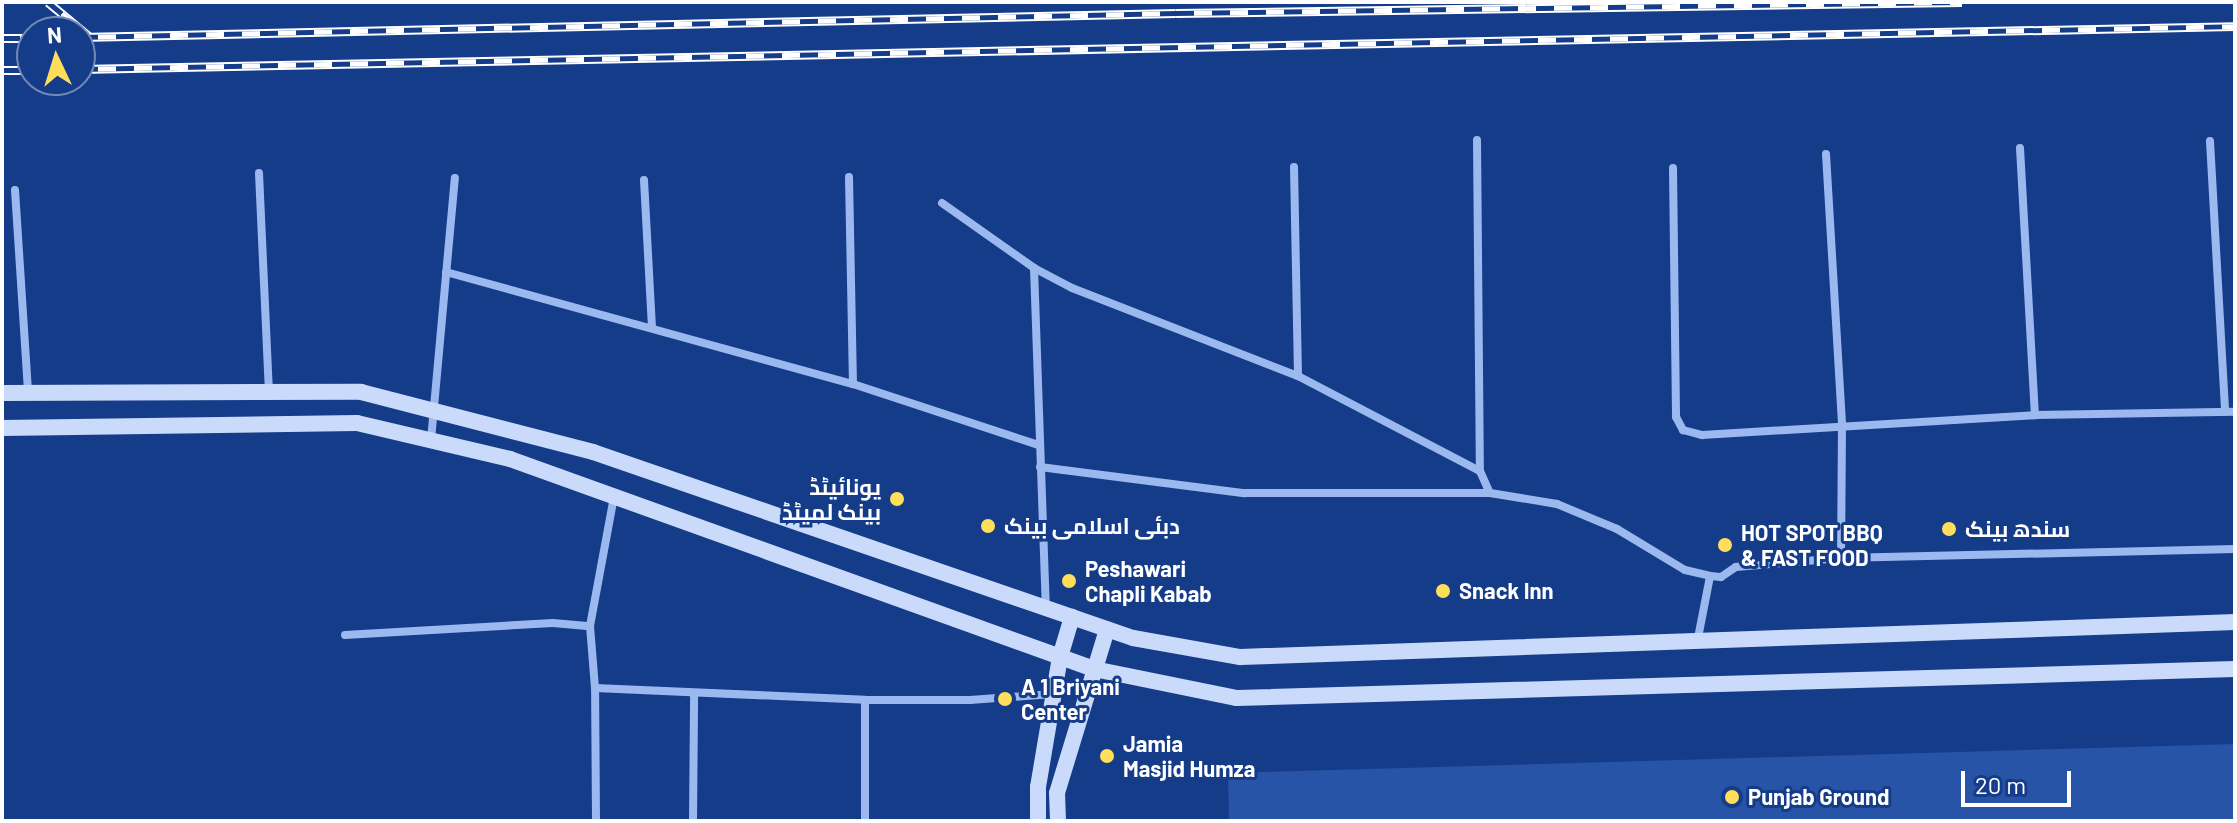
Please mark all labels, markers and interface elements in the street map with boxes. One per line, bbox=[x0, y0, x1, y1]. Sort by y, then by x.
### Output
north arrow bbox=[16, 16, 96, 96]
text: N bbox=[46, 21, 63, 48]
place label: یونائیٹڈ بینک لمیٹڈ bbox=[782, 473, 881, 524]
marker: یونائیٹڈ بینک لمیٹڈ bbox=[888, 490, 906, 508]
place label: دبئی اسلامی بینک bbox=[1004, 513, 1180, 539]
place label: سندھ بینک bbox=[1965, 516, 2070, 542]
marker: دبئی اسلامی بینک bbox=[979, 517, 997, 535]
place label: HOT SPOT BBQ & FAST FOOD bbox=[1741, 519, 1883, 570]
marker: سندھ بینک bbox=[1940, 520, 1958, 538]
marker: HOT SPOT BBQ & FAST FOOD bbox=[1716, 536, 1734, 554]
place label: Peshawari Chapli Kabab bbox=[1085, 555, 1212, 606]
marker: Peshawari Chapli Kabab bbox=[1060, 572, 1078, 590]
place label: Snack Inn bbox=[1459, 578, 1554, 604]
marker: Snack Inn bbox=[1434, 582, 1452, 600]
place label: A 1 Briyani Center bbox=[1021, 673, 1120, 724]
marker: A 1 Briyani Center bbox=[996, 690, 1014, 708]
place label: Jamia Masjid Humza bbox=[1123, 730, 1255, 782]
marker: Jamia Masjid Humza bbox=[1098, 747, 1116, 765]
scale bar bbox=[1965, 755, 2075, 805]
text: 20 m bbox=[1975, 770, 2026, 799]
place label: Punjab Ground bbox=[1748, 784, 1889, 810]
marker: Punjab Ground bbox=[1723, 788, 1741, 806]

